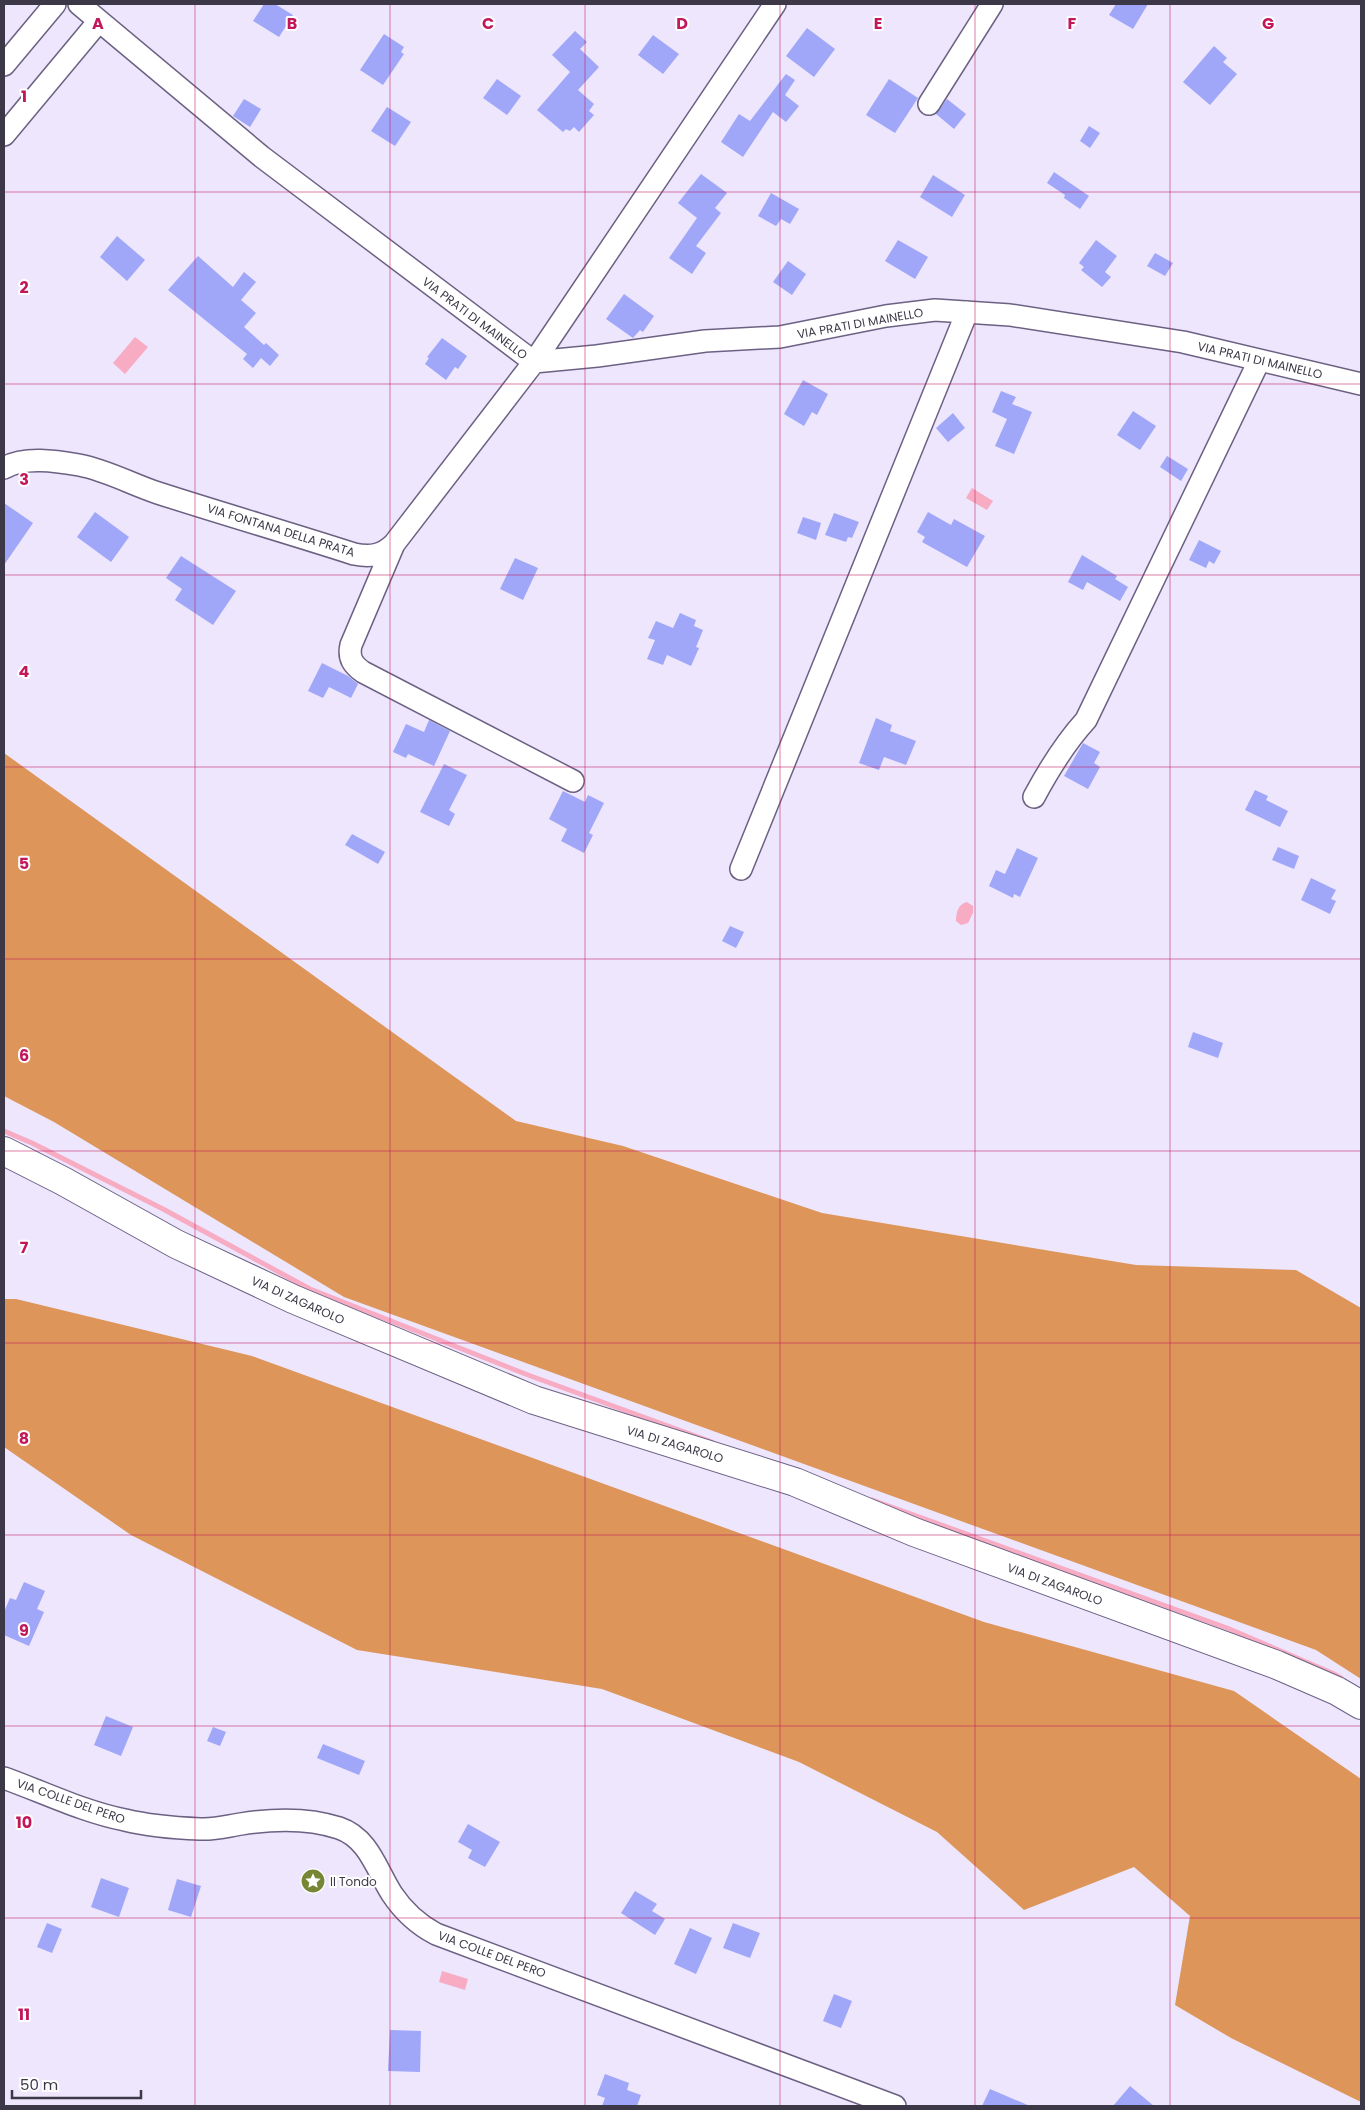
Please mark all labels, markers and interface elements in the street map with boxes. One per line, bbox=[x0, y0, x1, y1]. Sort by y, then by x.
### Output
text: A bbox=[92, 12, 104, 35]
text: B bbox=[287, 12, 297, 35]
text: C bbox=[482, 12, 494, 35]
text: D bbox=[676, 12, 688, 35]
text: E bbox=[874, 12, 882, 35]
text: F bbox=[1068, 12, 1077, 35]
text: G bbox=[1262, 12, 1274, 35]
text: 1 bbox=[21, 85, 27, 108]
street label: VIA PRATI DI MAINELLO bbox=[419, 273, 531, 363]
text: 2 bbox=[19, 276, 29, 299]
street label: VIA PRATI DI MAINELLO bbox=[796, 304, 924, 342]
street label: VIA PRATI DI MAINELLO bbox=[1196, 337, 1324, 383]
text: 3 bbox=[19, 468, 29, 491]
street label: VIA FONTANA DELLA PRATA bbox=[205, 499, 357, 561]
text: 4 bbox=[19, 660, 30, 683]
text: 5 bbox=[19, 852, 29, 875]
text: 6 bbox=[19, 1044, 29, 1067]
text: 7 bbox=[20, 1236, 29, 1259]
street label: VIA DI ZAGAROLO bbox=[249, 1272, 347, 1328]
street label: VIA DI ZAGAROLO bbox=[625, 1421, 725, 1467]
text: 8 bbox=[19, 1427, 29, 1450]
street label: VIA DI ZAGAROLO bbox=[1005, 1559, 1105, 1609]
text: 9 bbox=[19, 1619, 29, 1642]
street label: VIA COLLE DEL PERO bbox=[15, 1774, 127, 1828]
text: 10 bbox=[16, 1811, 32, 1834]
place icon: Il Tondo bbox=[300, 1868, 326, 1894]
place label: Il Tondo bbox=[330, 1873, 377, 1890]
street label: VIA COLLE DEL PERO bbox=[436, 1927, 548, 1981]
text: 11 bbox=[18, 2003, 30, 2026]
scale bar bbox=[12, 2068, 141, 2100]
text: 50 m bbox=[20, 2074, 58, 2095]

